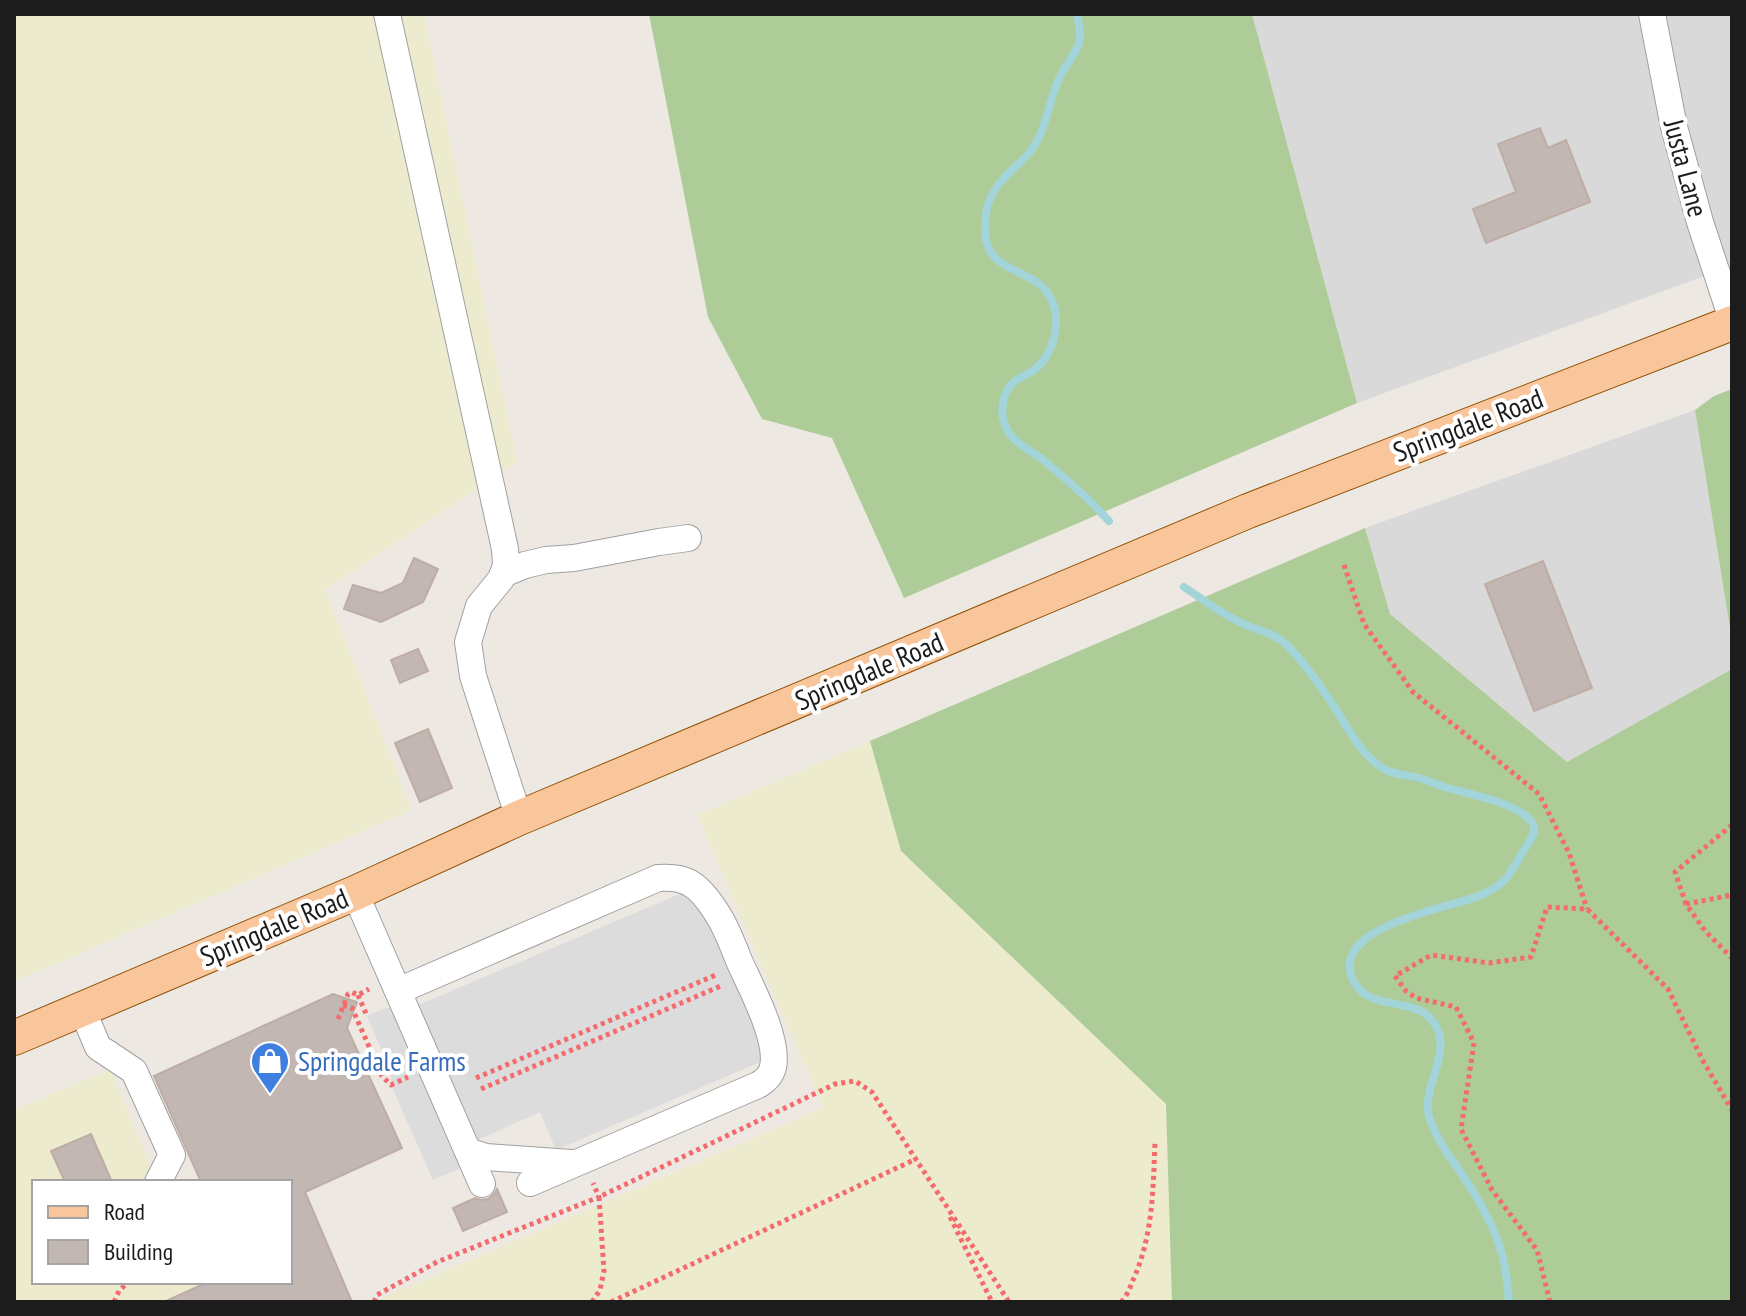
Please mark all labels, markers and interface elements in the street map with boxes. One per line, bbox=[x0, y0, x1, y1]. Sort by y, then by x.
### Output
street label: Justa Lane bbox=[1655, 114, 1717, 221]
street label: Springdale Road bbox=[1388, 379, 1548, 470]
street label: Springdale Road bbox=[789, 623, 948, 718]
street label: Springdale Road bbox=[194, 879, 353, 974]
shop icon: Springdale Farms bbox=[249, 1040, 291, 1095]
place label: Springdale Farms bbox=[298, 1042, 466, 1079]
legend bbox=[32, 1180, 292, 1284]
text: Road bbox=[104, 1196, 145, 1227]
text: Building bbox=[104, 1236, 173, 1267]

